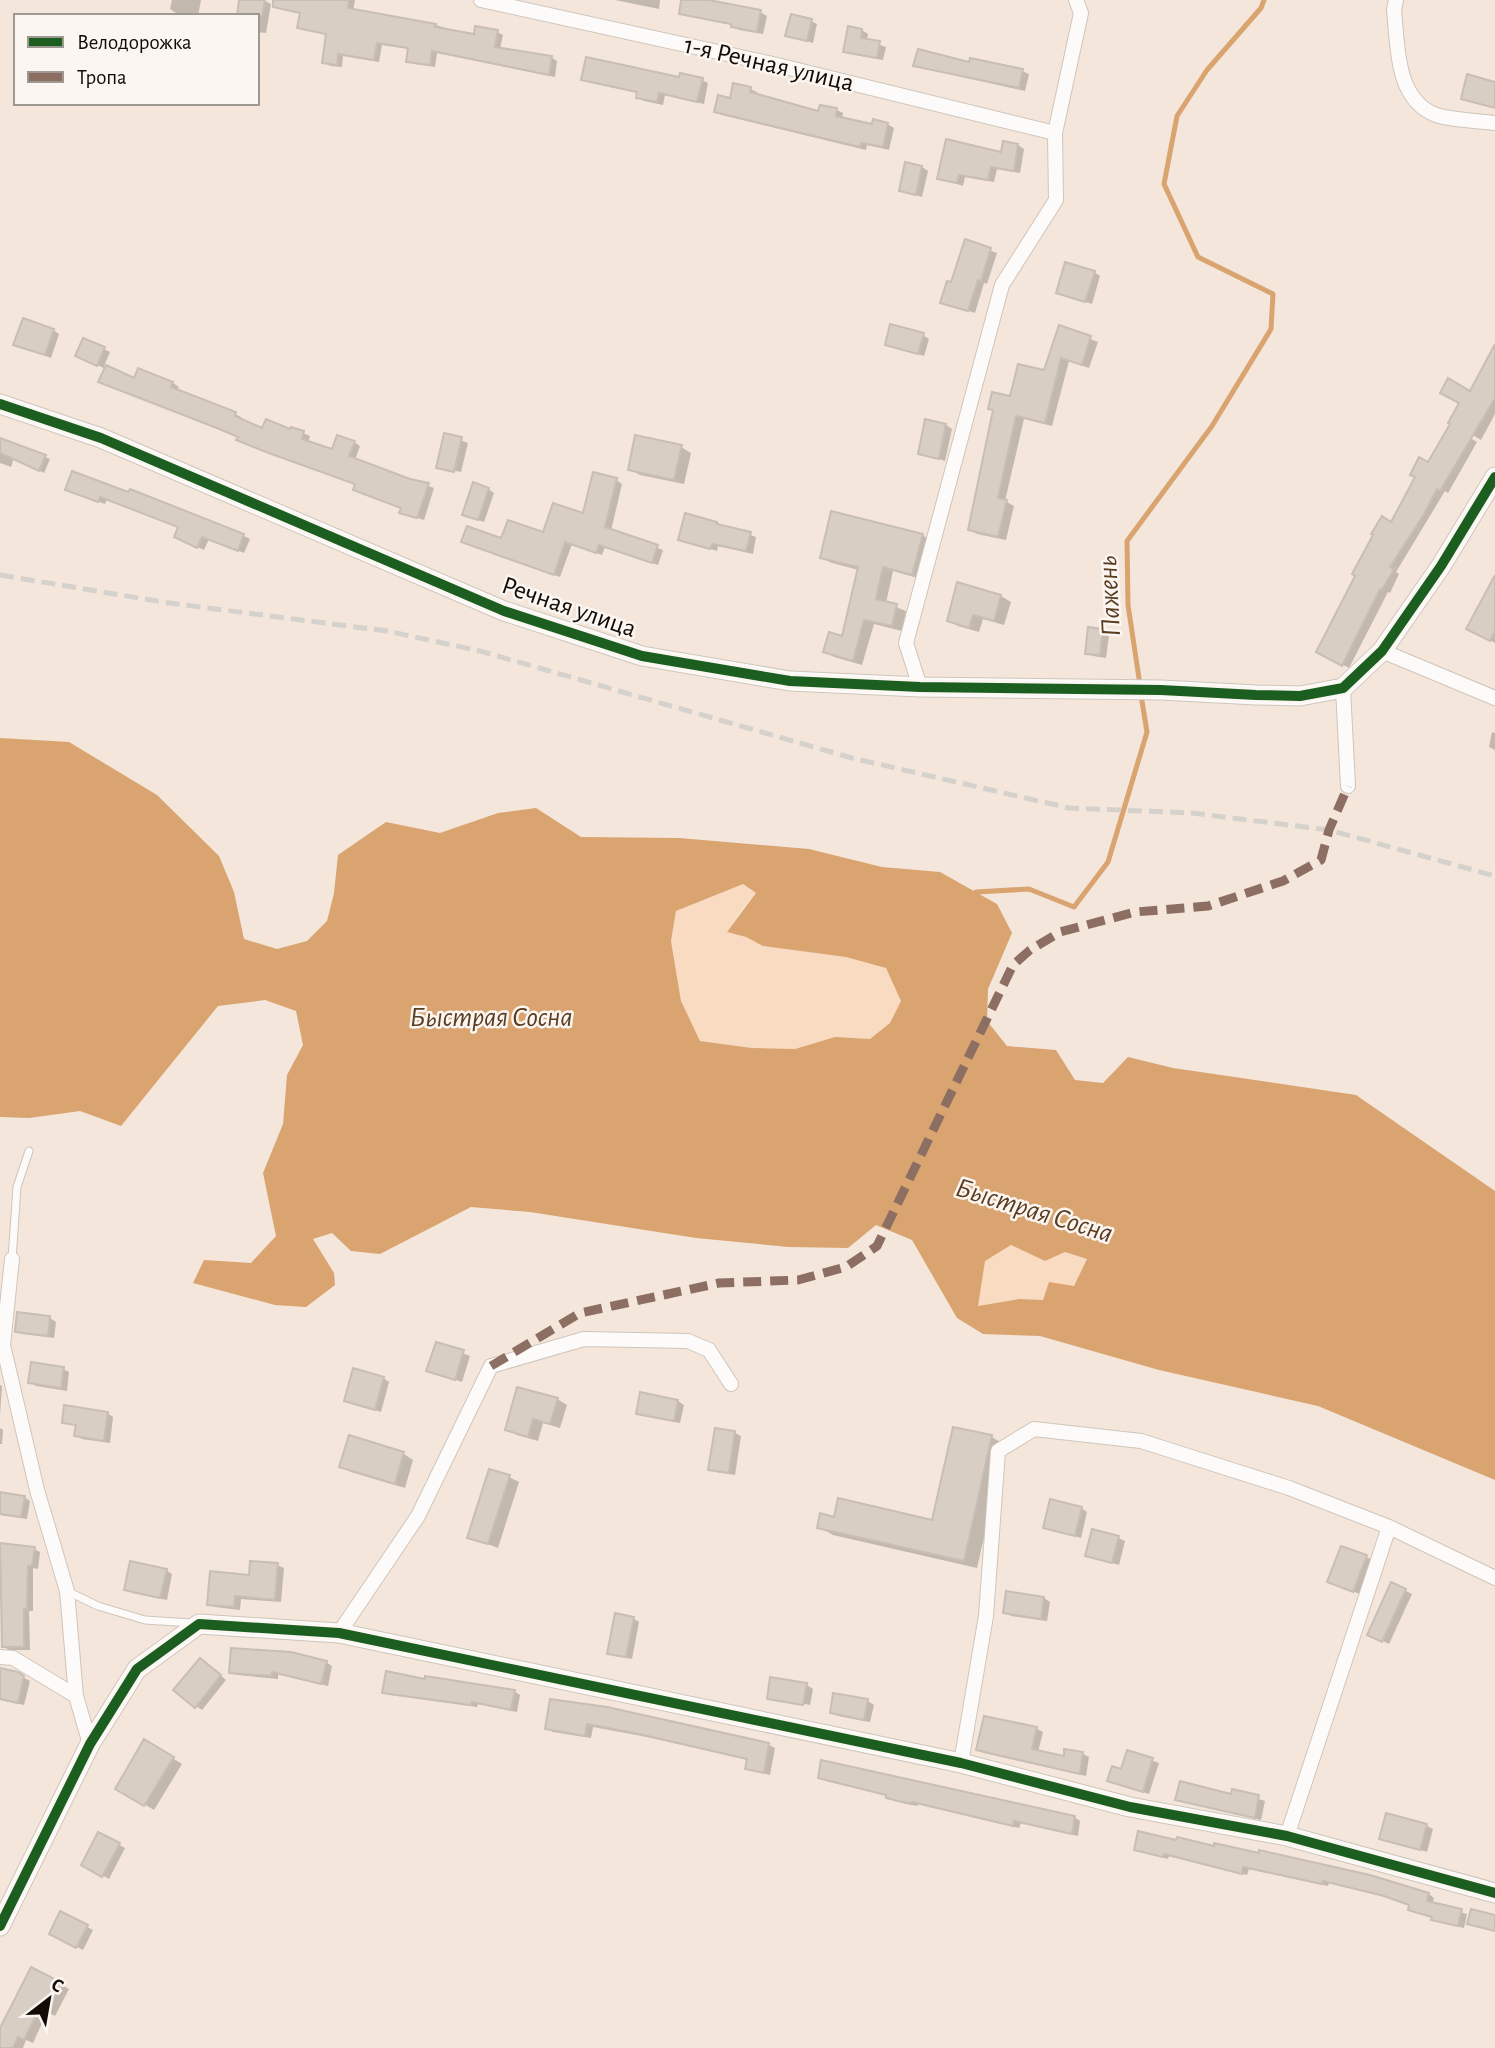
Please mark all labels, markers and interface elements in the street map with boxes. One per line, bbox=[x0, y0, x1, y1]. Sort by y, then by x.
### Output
legend bbox=[14, 14, 259, 105]
text: Велодорожка bbox=[77, 32, 192, 53]
street label: 1-я Речная улица bbox=[682, 32, 857, 96]
text: Тропа bbox=[77, 67, 127, 88]
water label: Пажень bbox=[1094, 555, 1126, 637]
street label: Речная улица bbox=[498, 572, 640, 642]
water label: Быстрая Сосна bbox=[410, 1004, 572, 1032]
water label: Быстрая Сосна bbox=[952, 1174, 1116, 1248]
north arrow bbox=[14, 1964, 84, 2034]
text: С bbox=[48, 1975, 66, 1997]

